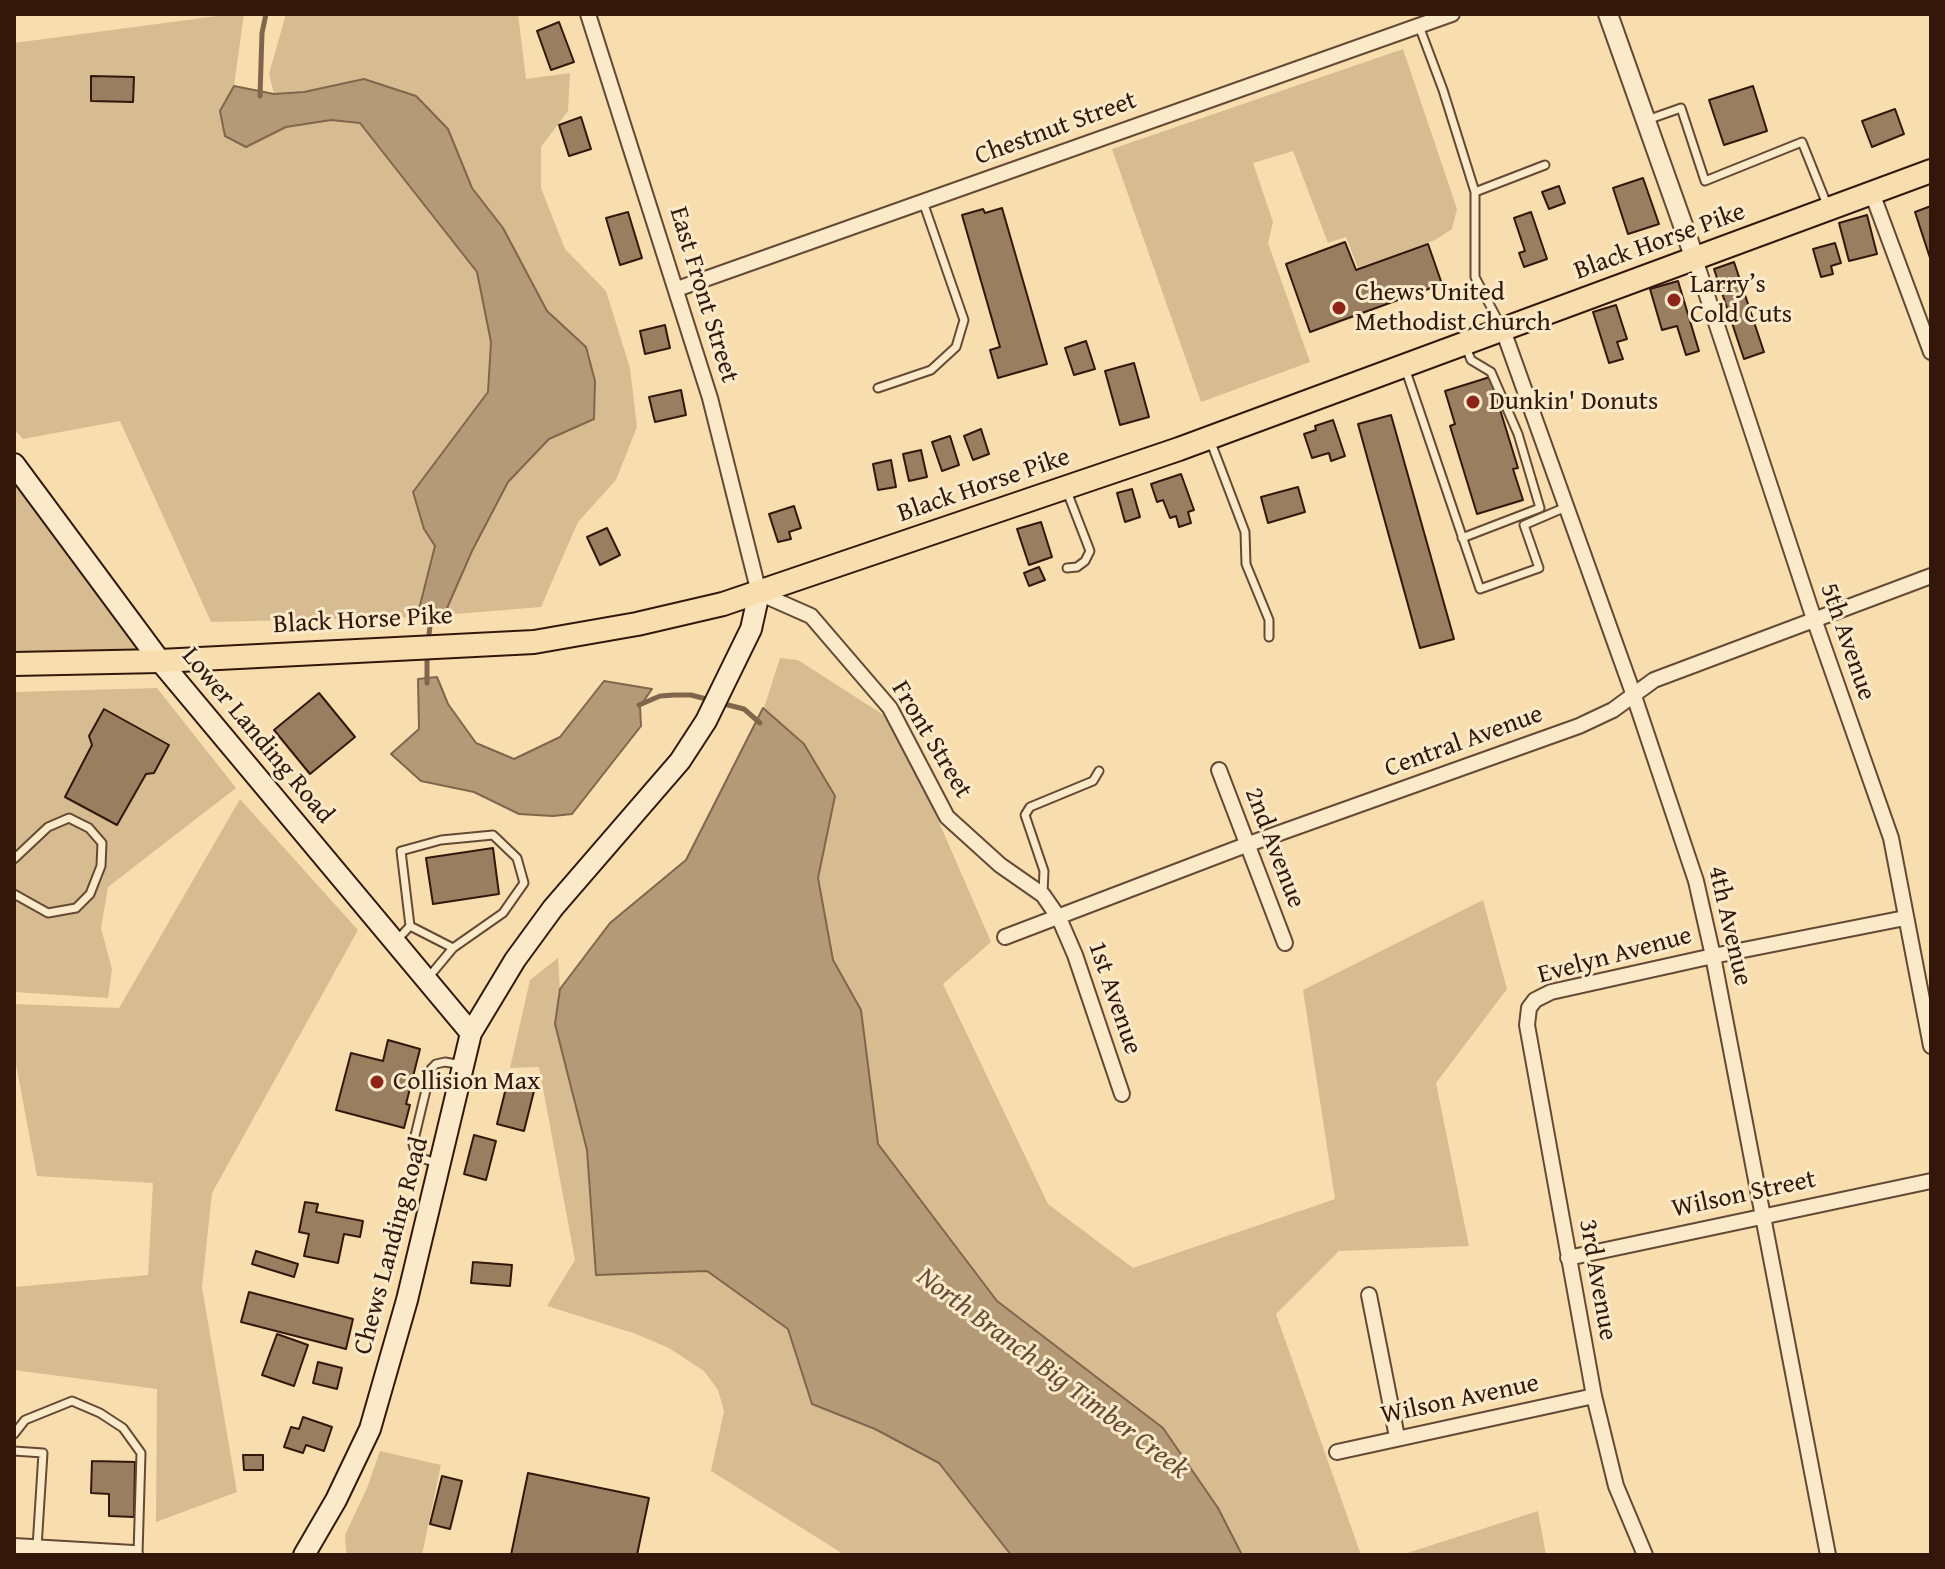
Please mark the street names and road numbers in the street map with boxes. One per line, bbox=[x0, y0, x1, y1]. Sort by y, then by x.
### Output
street label: Chestnut Street bbox=[971, 85, 1141, 173]
street label: Black Horse Pike bbox=[1570, 197, 1750, 287]
street label: East Front Street bbox=[661, 203, 745, 387]
street label: Black Horse Pike bbox=[894, 442, 1074, 530]
street label: 5th Avenue bbox=[1812, 579, 1882, 705]
street label: Black Horse Pike bbox=[272, 601, 454, 641]
street label: Lower Landing Road bbox=[174, 642, 340, 830]
street label: Front Street bbox=[884, 676, 978, 804]
street label: Central Avenue bbox=[1381, 699, 1547, 785]
street label: 2nd Avenue bbox=[1237, 783, 1311, 913]
street label: 4th Avenue bbox=[1700, 863, 1758, 989]
street label: Evelyn Avenue bbox=[1535, 920, 1695, 992]
street label: 1st Avenue bbox=[1080, 937, 1148, 1059]
street label: Chews Landing Road bbox=[348, 1134, 436, 1358]
street label: Wilson Street bbox=[1669, 1165, 1819, 1225]
street label: 3rd Avenue bbox=[1571, 1217, 1623, 1343]
street label: Wilson Avenue bbox=[1378, 1368, 1542, 1432]

